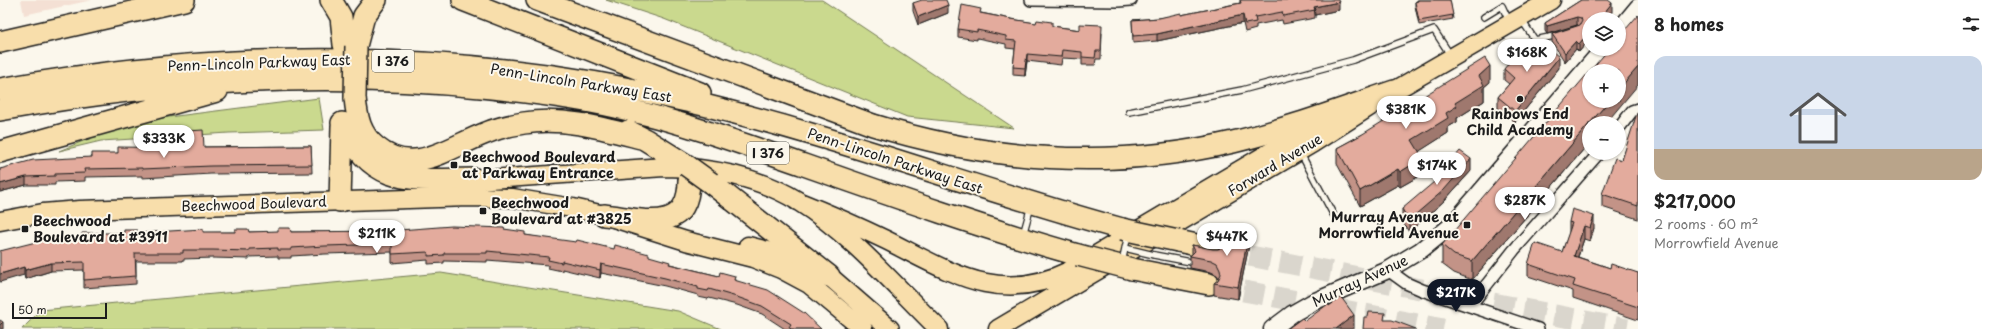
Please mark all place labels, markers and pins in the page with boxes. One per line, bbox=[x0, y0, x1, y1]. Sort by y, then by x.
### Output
pin: $168K bbox=[1499, 39, 1555, 73]
marker: Rainbows End Child Academy bbox=[1515, 94, 1525, 104]
pin: $381K bbox=[1378, 96, 1434, 130]
place label: Rainbows End Child Academy bbox=[1467, 103, 1573, 140]
pin: $333K bbox=[136, 125, 192, 159]
place label: Beechwood Boulevard at Parkway Entrance bbox=[462, 146, 616, 183]
pin: $174K bbox=[1409, 152, 1465, 186]
marker: Beechwood Boulevard at Parkway Entrance bbox=[449, 160, 459, 170]
pin: $287K bbox=[1497, 187, 1553, 221]
place label: Beechwood Boulevard at #3825 bbox=[491, 192, 632, 229]
marker: Beechwood Boulevard at #3825 bbox=[478, 206, 488, 216]
place label: Murray Avenue at Morrowfield Avenue bbox=[1318, 206, 1459, 243]
place label: Beechwood Boulevard at #3911 bbox=[33, 210, 168, 247]
pin: $211K bbox=[349, 220, 405, 254]
marker: Murray Avenue at Morrowfield Avenue bbox=[1462, 220, 1472, 230]
pin: $447K bbox=[1199, 223, 1255, 257]
marker: Beechwood Boulevard at #3911 bbox=[20, 224, 30, 234]
pin: $217K bbox=[1428, 279, 1484, 313]

